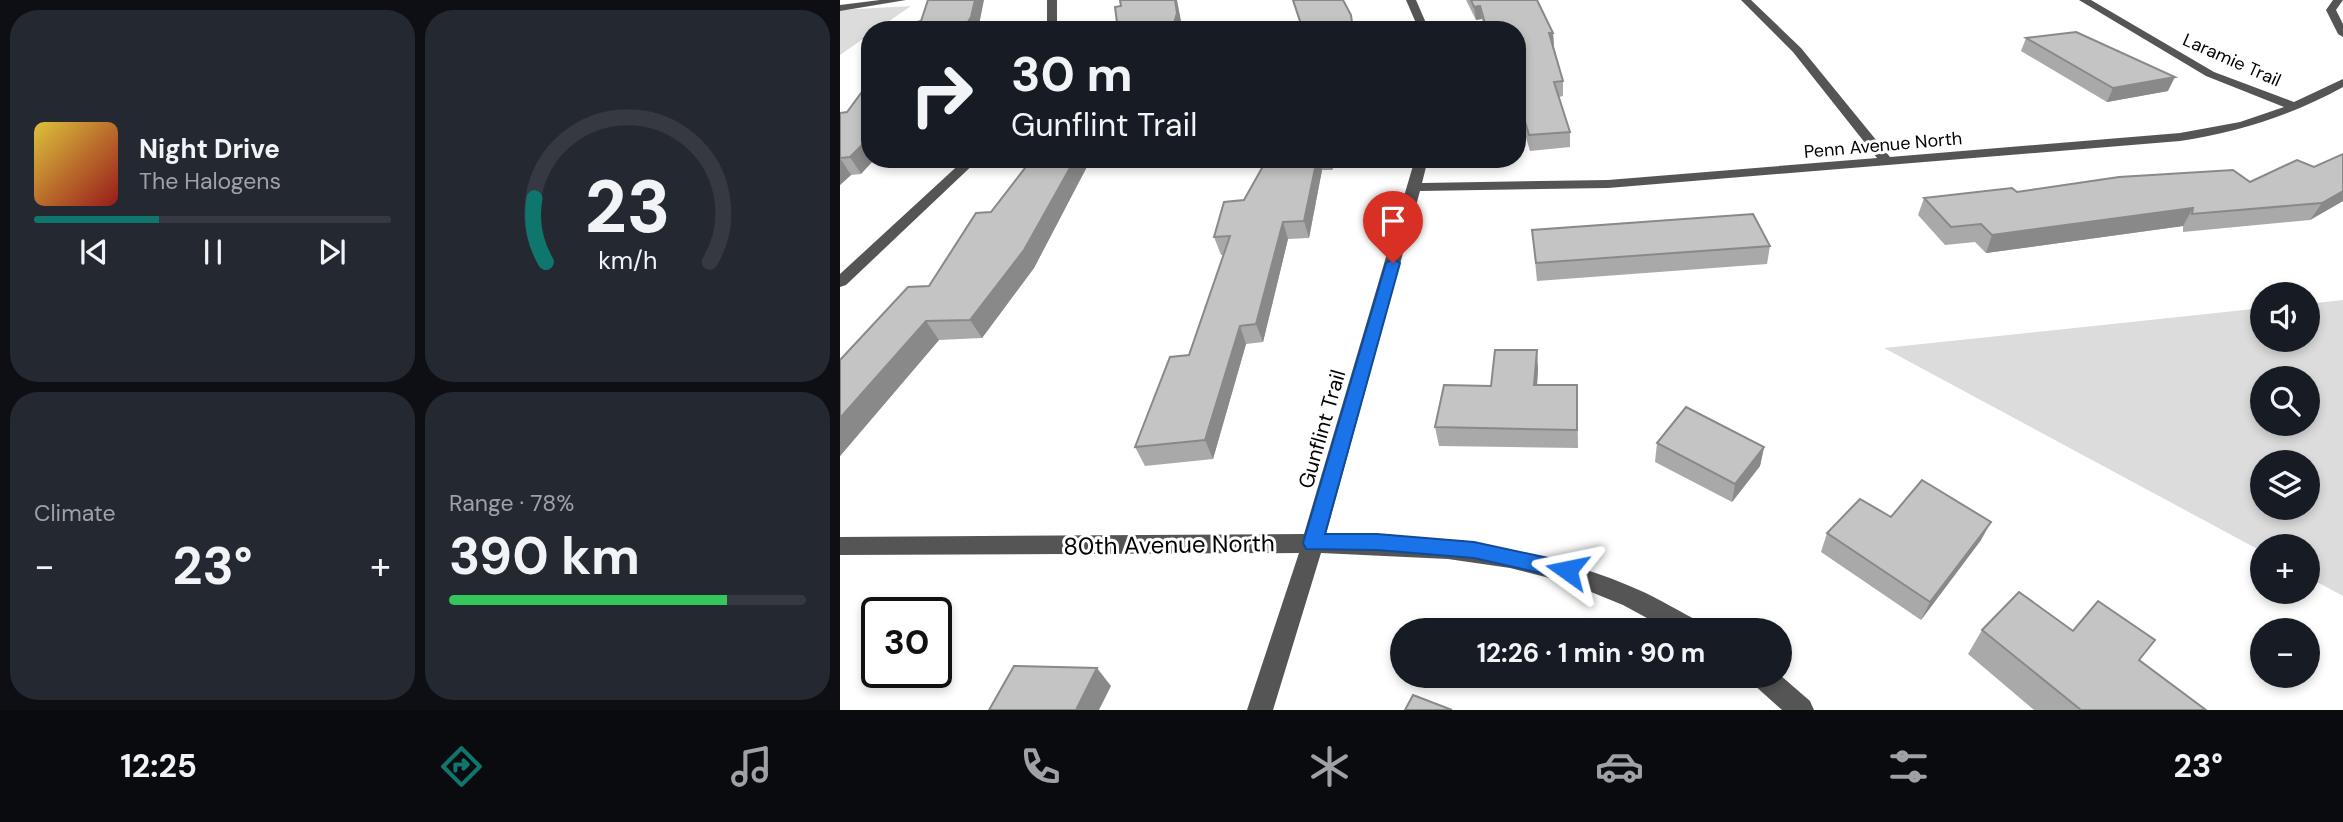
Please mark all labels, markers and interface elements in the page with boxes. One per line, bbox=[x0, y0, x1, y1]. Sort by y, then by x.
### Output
street label: Laramie Trail bbox=[2179, 28, 2285, 92]
text: 30 m bbox=[1011, 42, 1133, 106]
icon: right bbox=[896, 49, 987, 140]
text: Gunflint Trail bbox=[1011, 104, 1197, 146]
street label: Penn Avenue North bbox=[1803, 126, 1963, 164]
text: Night Drive bbox=[139, 132, 280, 166]
text: 23 bbox=[585, 161, 670, 256]
text: The Halogens bbox=[139, 166, 281, 196]
pin bbox=[1363, 191, 1423, 263]
icon: arrive bbox=[1374, 202, 1412, 240]
icon: previous bbox=[75, 233, 113, 271]
icon: pause bbox=[194, 233, 232, 271]
icon: next bbox=[313, 233, 351, 271]
text: km/h bbox=[598, 244, 657, 277]
map controls bbox=[2250, 282, 2320, 688]
button: sound bbox=[2250, 282, 2320, 352]
street label: Gunflint Trail bbox=[1292, 366, 1352, 492]
button: search bbox=[2250, 366, 2320, 436]
button: layers bbox=[2250, 450, 2320, 520]
text: Range · 78% bbox=[449, 488, 574, 518]
text: Climate bbox=[34, 498, 116, 528]
text: 390 km bbox=[449, 522, 640, 590]
street label: 80th Avenue North bbox=[1063, 527, 1275, 562]
text: 23° bbox=[172, 532, 253, 600]
position arrow bbox=[1530, 533, 1604, 607]
button: + bbox=[2250, 534, 2320, 604]
text: − bbox=[34, 541, 55, 591]
text: + bbox=[370, 541, 391, 591]
speed limit sign: 30 bbox=[861, 597, 952, 688]
button: − bbox=[2250, 618, 2320, 688]
text: 12:26 · 1 min · 90 m bbox=[1477, 636, 1705, 670]
icon: directions bbox=[437, 742, 486, 791]
icon: music bbox=[727, 742, 776, 791]
icon: phone bbox=[1016, 742, 1065, 791]
icon: climate bbox=[1305, 742, 1354, 791]
icon: car bbox=[1595, 742, 1644, 791]
icon: filters bbox=[1884, 742, 1933, 791]
text: 12:25 bbox=[120, 745, 197, 787]
text: 23° bbox=[2173, 745, 2223, 787]

